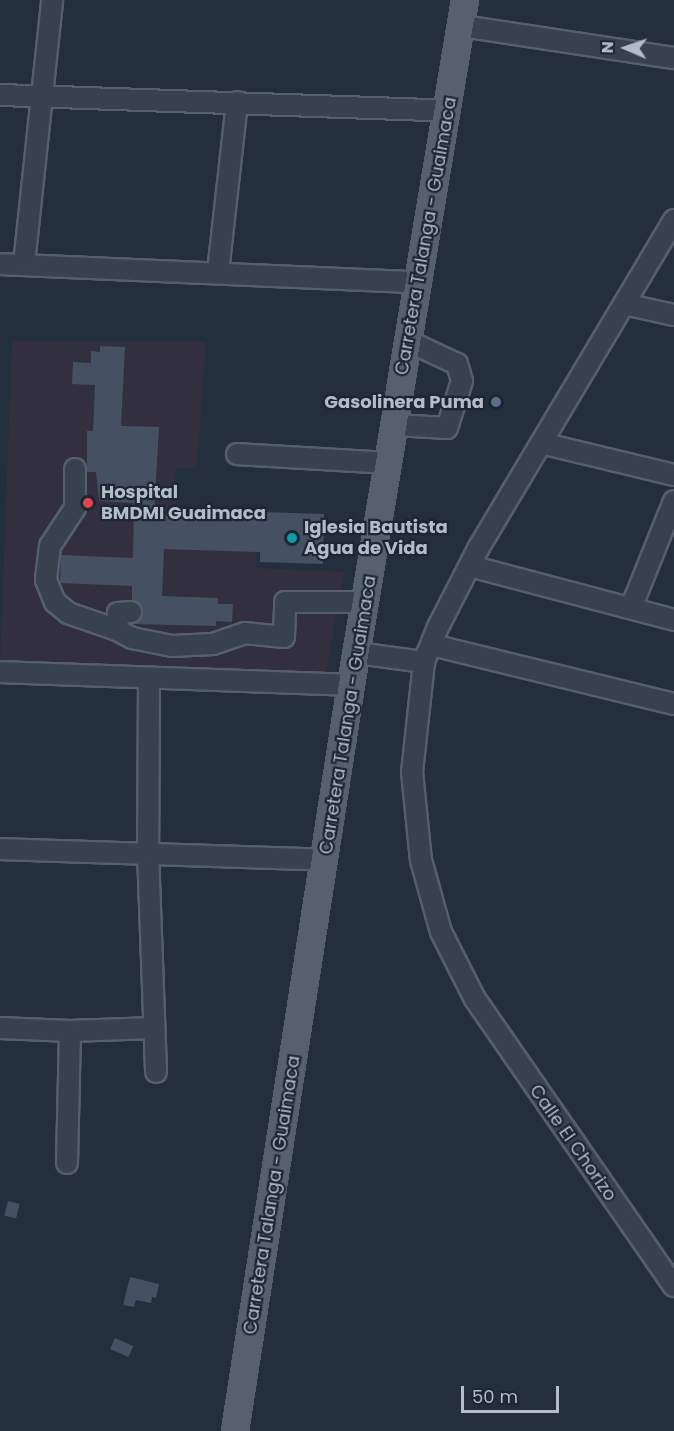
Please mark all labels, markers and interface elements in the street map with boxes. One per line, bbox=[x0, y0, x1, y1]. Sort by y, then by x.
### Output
north arrow bbox=[596, 18, 656, 78]
text: N bbox=[596, 41, 619, 54]
street label: Carretera Talanga - Guaimaca bbox=[391, 95, 461, 377]
place label: Gasolinera Puma bbox=[324, 391, 484, 413]
marker: Gasolinera Puma bbox=[489, 395, 503, 409]
place label: Hospital BMDMI Guaimaca bbox=[101, 482, 266, 524]
marker: Hospital BMDMI Guaimaca bbox=[79, 494, 97, 512]
place label: Iglesia Bautista Agua de Vida bbox=[304, 517, 448, 560]
marker: Iglesia Bautista Agua de Vida bbox=[285, 531, 299, 545]
street label: Carretera Talanga - Guaimaca bbox=[315, 574, 381, 856]
street label: Carretera Talanga - Guaimaca bbox=[239, 1054, 305, 1336]
street label: Calle El Chorizo bbox=[525, 1081, 621, 1205]
scale bar bbox=[464, 1374, 562, 1412]
text: 50 m bbox=[472, 1384, 518, 1409]

